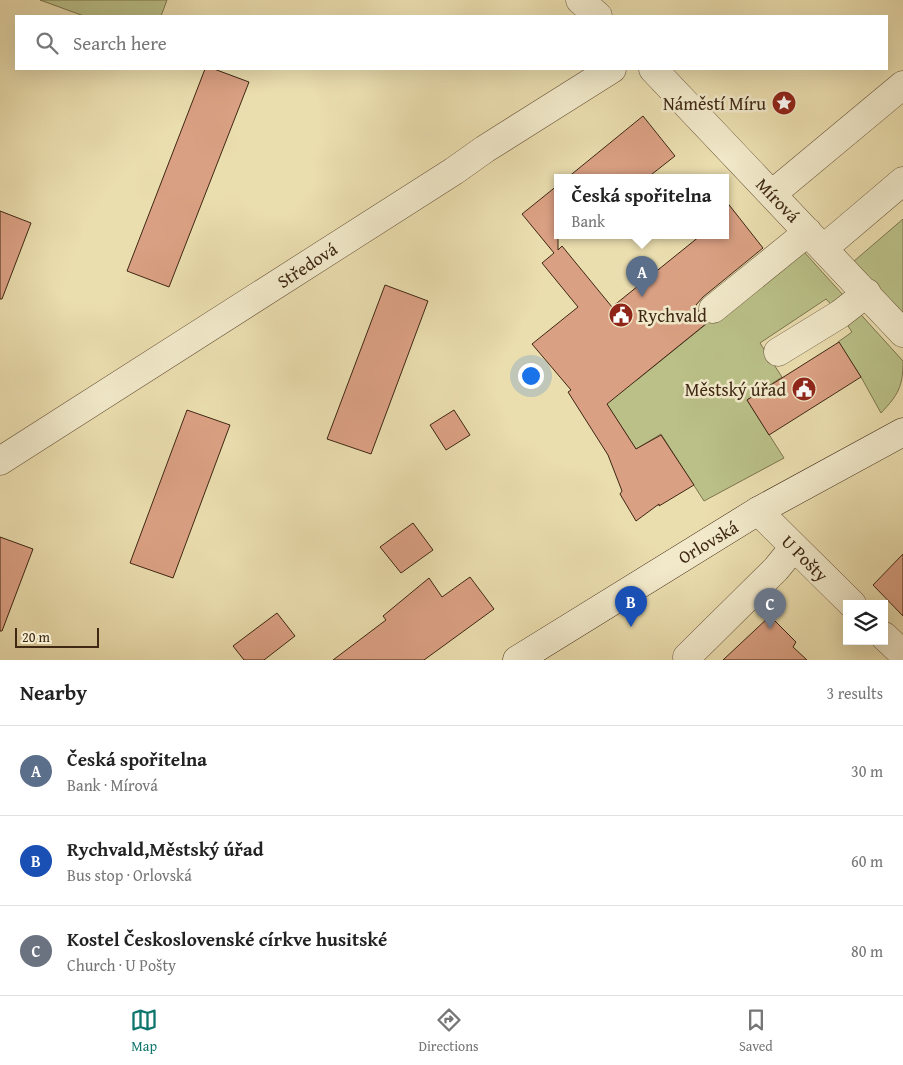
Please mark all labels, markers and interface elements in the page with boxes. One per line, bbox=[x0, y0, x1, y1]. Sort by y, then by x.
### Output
search box bbox=[15, 15, 888, 70]
icon: search bbox=[33, 29, 61, 57]
text: Search here bbox=[73, 29, 167, 57]
place label: Náměstí Míru bbox=[663, 90, 766, 117]
place icon: Náměstí Míru bbox=[771, 90, 797, 116]
street label: Mírová bbox=[750, 171, 807, 229]
popup bbox=[554, 174, 729, 239]
text: Česká spořitelna bbox=[571, 181, 712, 209]
text: Bank bbox=[571, 209, 605, 233]
street label: Středová bbox=[272, 235, 343, 295]
pin: A bbox=[626, 256, 658, 297]
public building icon: Rychvald bbox=[608, 302, 634, 328]
place label: Rychvald bbox=[638, 302, 707, 329]
your location bbox=[518, 363, 544, 389]
place label: Městský úřad bbox=[685, 376, 786, 403]
public building icon: Městský úřad bbox=[791, 376, 817, 402]
street label: Orlovská bbox=[673, 513, 744, 571]
street label: U Pošty bbox=[775, 528, 835, 588]
pin: B bbox=[615, 586, 647, 627]
pin: C bbox=[754, 588, 786, 629]
map controls bbox=[843, 600, 888, 645]
button: layers bbox=[843, 600, 888, 645]
scale bar bbox=[15, 625, 99, 648]
text: 20 m bbox=[22, 627, 50, 647]
text: Nearby bbox=[20, 677, 87, 708]
text: 3 results bbox=[826, 681, 883, 705]
text: Česká spořitelna bbox=[67, 745, 207, 773]
text: A bbox=[31, 759, 41, 783]
text: 30 m bbox=[851, 759, 883, 783]
text: Bank · Mírová bbox=[67, 773, 158, 797]
text: Rychvald,Městský úřad bbox=[67, 835, 264, 863]
text: B bbox=[31, 849, 41, 873]
text: 60 m bbox=[851, 849, 883, 873]
text: Bus stop · Orlovská bbox=[67, 863, 192, 887]
text: Kostel Československé církve husitské bbox=[67, 925, 387, 953]
text: C bbox=[31, 939, 41, 963]
text: 80 m bbox=[851, 939, 883, 963]
text: Church · U Pošty bbox=[67, 953, 176, 977]
tab: Map bbox=[130, 1006, 158, 1056]
tab: Directions bbox=[418, 1006, 479, 1056]
tab: Saved bbox=[739, 1006, 773, 1056]

